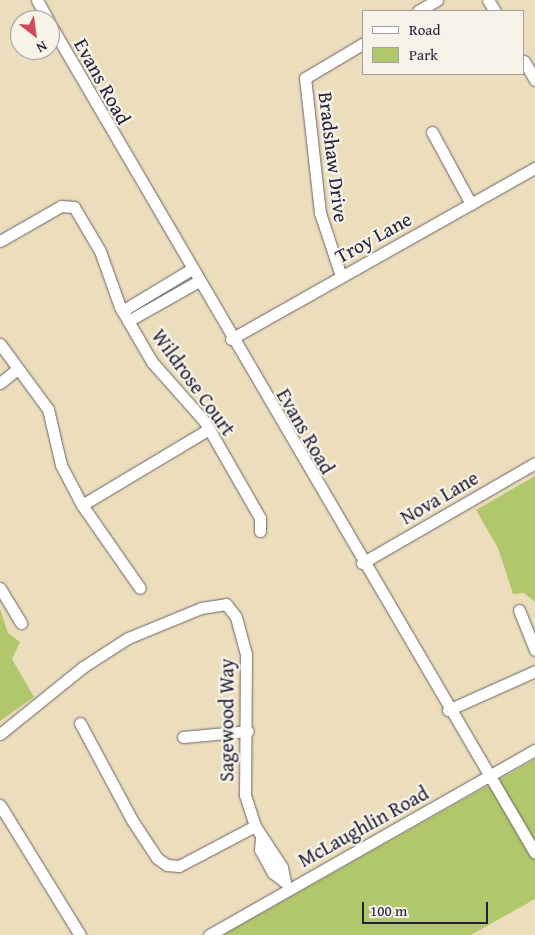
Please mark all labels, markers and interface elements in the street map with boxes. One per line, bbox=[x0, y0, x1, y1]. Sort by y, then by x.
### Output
north arrow bbox=[10, 10, 60, 60]
legend bbox=[362, 10, 525, 75]
text: Road bbox=[409, 19, 440, 40]
street label: Evans Road bbox=[70, 34, 136, 128]
text: N bbox=[33, 36, 51, 58]
text: Park bbox=[409, 44, 438, 65]
street label: Bradshaw Drive bbox=[314, 90, 354, 224]
street label: Troy Lane bbox=[331, 206, 415, 268]
street label: Wildrose Court bbox=[147, 324, 241, 440]
street label: Evans Road bbox=[272, 384, 340, 478]
street label: Nova Lane bbox=[396, 465, 482, 529]
street label: Sagewood Way bbox=[214, 658, 238, 782]
street label: McLaughlin Road bbox=[294, 780, 432, 872]
scale bar bbox=[365, 892, 491, 924]
text: 100 m bbox=[370, 900, 407, 921]

